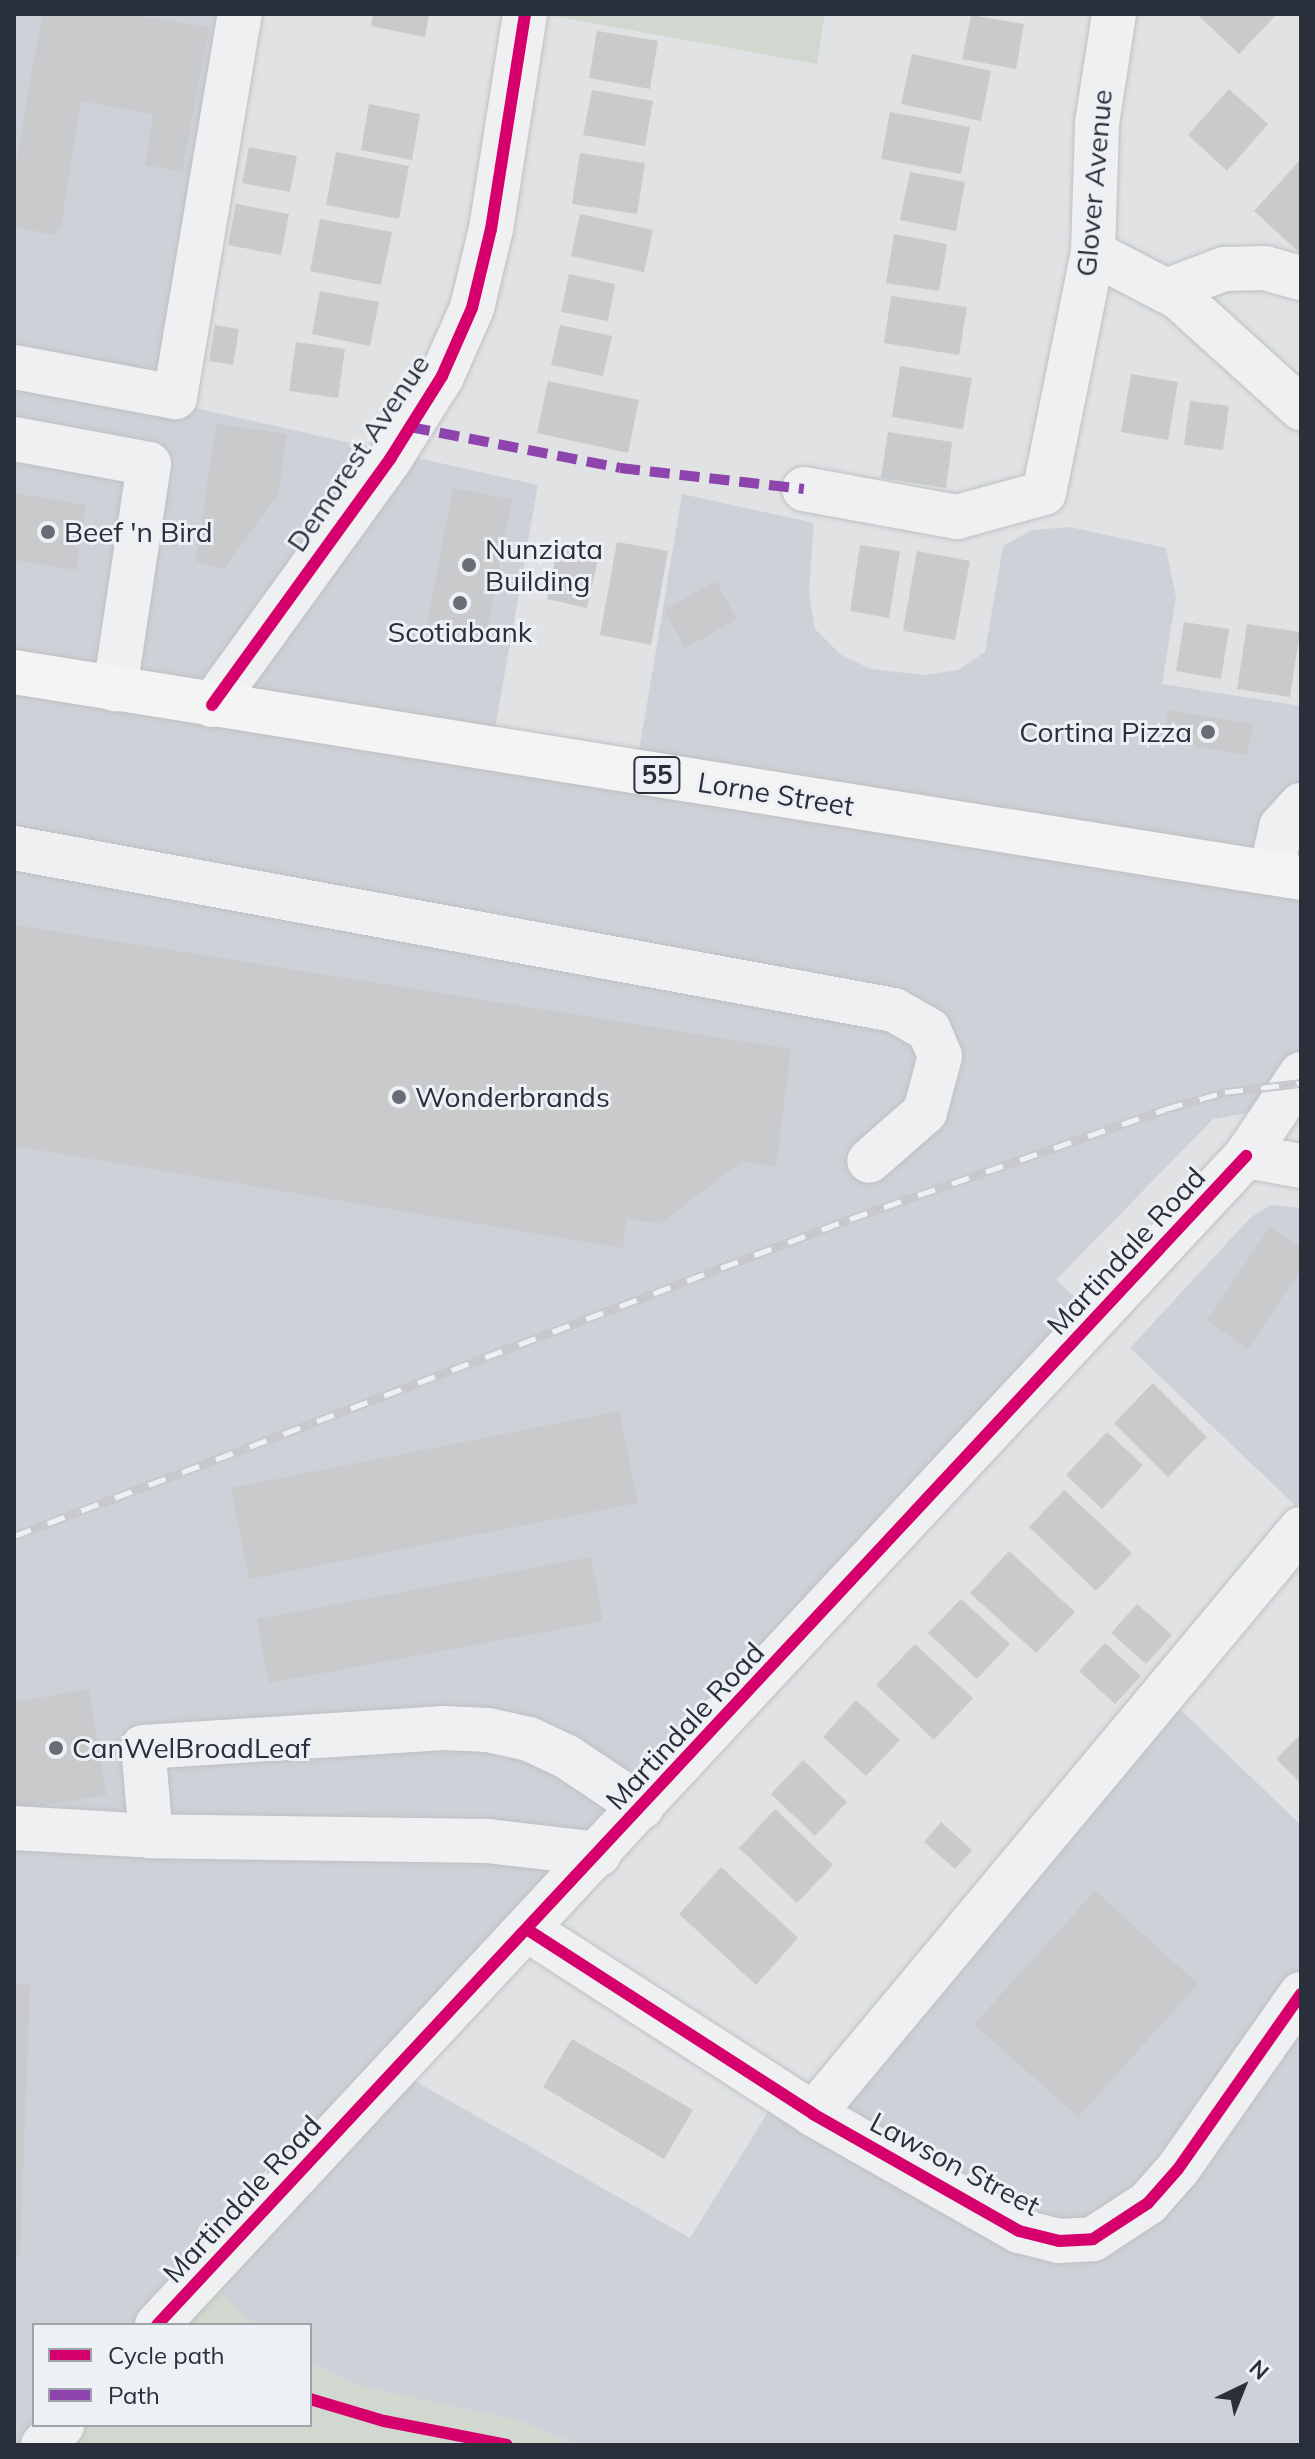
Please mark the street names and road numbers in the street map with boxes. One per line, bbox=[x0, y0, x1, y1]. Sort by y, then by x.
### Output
street label: Glover Avenue bbox=[1069, 88, 1119, 278]
street label: Demorest Avenue bbox=[280, 348, 436, 558]
road number: 55 bbox=[633, 753, 681, 797]
street label: Lorne Street bbox=[696, 765, 856, 823]
street label: Martindale Road bbox=[1040, 1161, 1212, 1341]
street label: Martindale Road bbox=[599, 1636, 771, 1816]
street label: Lawson Street bbox=[865, 2105, 1045, 2223]
street label: Martindale Road bbox=[156, 2109, 328, 2289]

